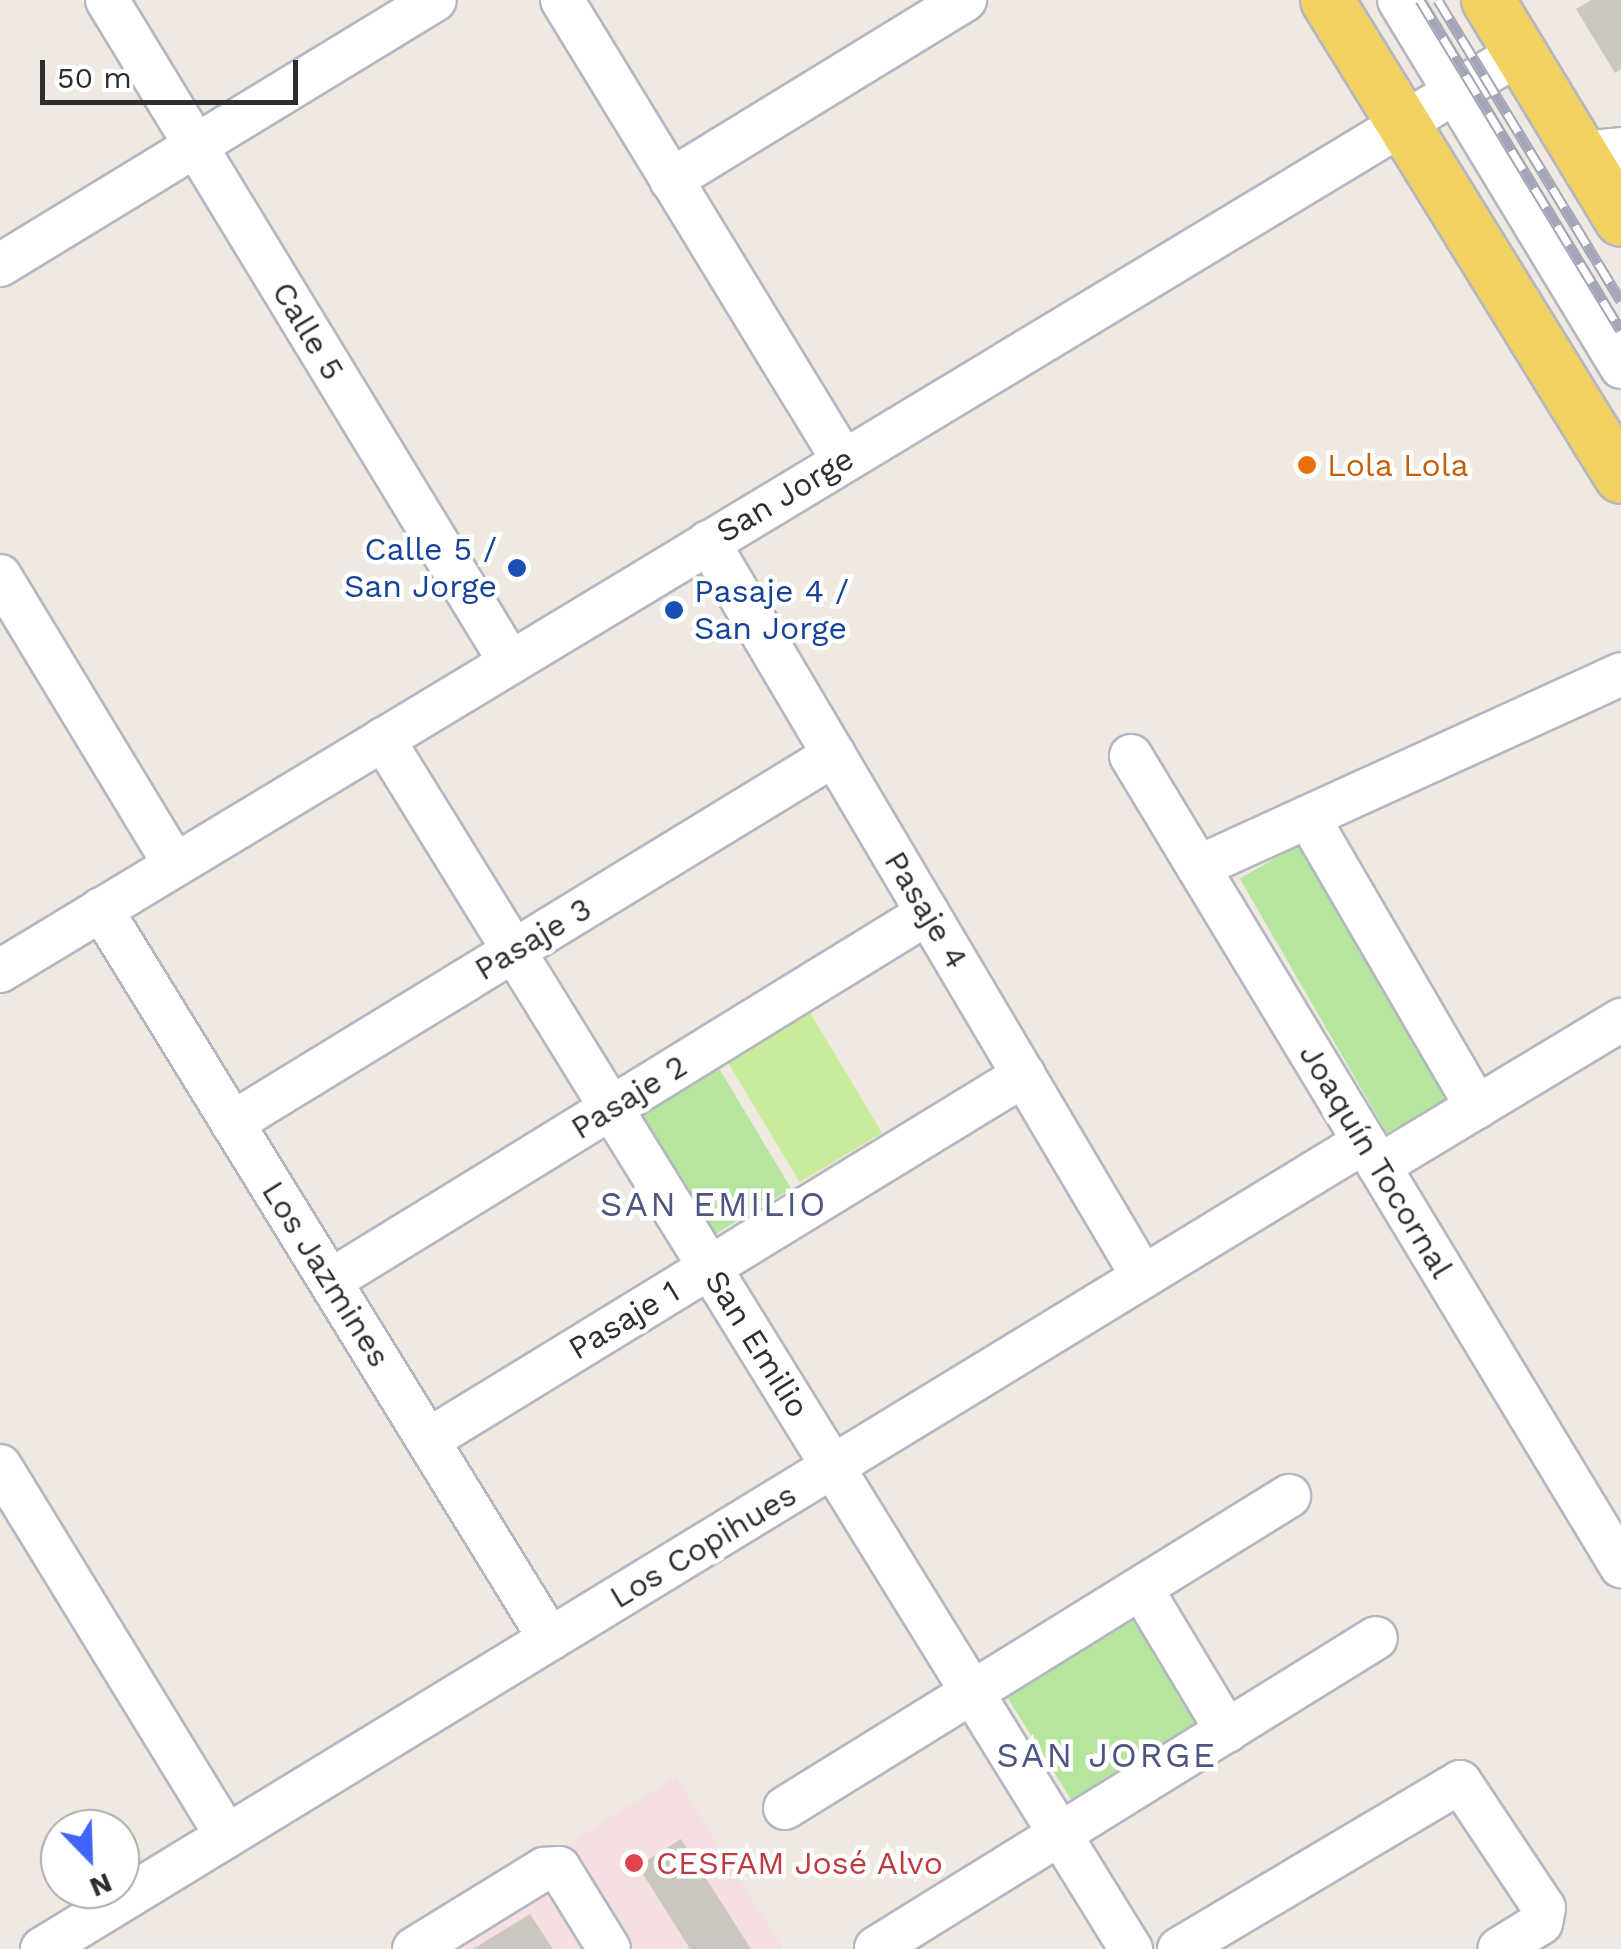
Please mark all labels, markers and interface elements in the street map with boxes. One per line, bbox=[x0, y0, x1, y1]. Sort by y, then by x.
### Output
scale bar bbox=[45, 40, 302, 102]
text: 50 m bbox=[57, 60, 132, 95]
street label: Calle 5 bbox=[264, 275, 352, 387]
street label: San Jorge bbox=[709, 439, 861, 551]
place label: Lola Lola bbox=[1327, 446, 1469, 484]
marker: Lola Lola bbox=[1296, 454, 1318, 476]
place label: Calle 5 / San Jorge bbox=[343, 531, 497, 606]
marker: Calle 5 / San Jorge bbox=[506, 557, 528, 579]
place label: Pasaje 4 / San Jorge bbox=[694, 573, 849, 648]
marker: Pasaje 4 / San Jorge bbox=[663, 599, 685, 621]
street label: Pasaje 4 bbox=[876, 844, 976, 976]
street label: Pasaje 3 bbox=[468, 889, 598, 989]
street label: Joaquín Tocornal bbox=[1291, 1037, 1461, 1285]
street label: Pasaje 2 bbox=[564, 1046, 694, 1148]
street label: Los Jazmines bbox=[253, 1174, 399, 1374]
district label: SAN EMILIO bbox=[600, 1183, 828, 1225]
street label: San Emilio bbox=[697, 1263, 817, 1425]
street label: Pasaje 1 bbox=[561, 1272, 687, 1368]
street label: Los Copihues bbox=[603, 1475, 803, 1617]
district label: SAN JORGE bbox=[996, 1734, 1218, 1776]
north arrow bbox=[40, 1809, 140, 1909]
place label: CESFAM José Alvo bbox=[656, 1844, 945, 1882]
marker: CESFAM José Alvo bbox=[621, 1850, 647, 1876]
text: N bbox=[85, 1866, 117, 1904]

